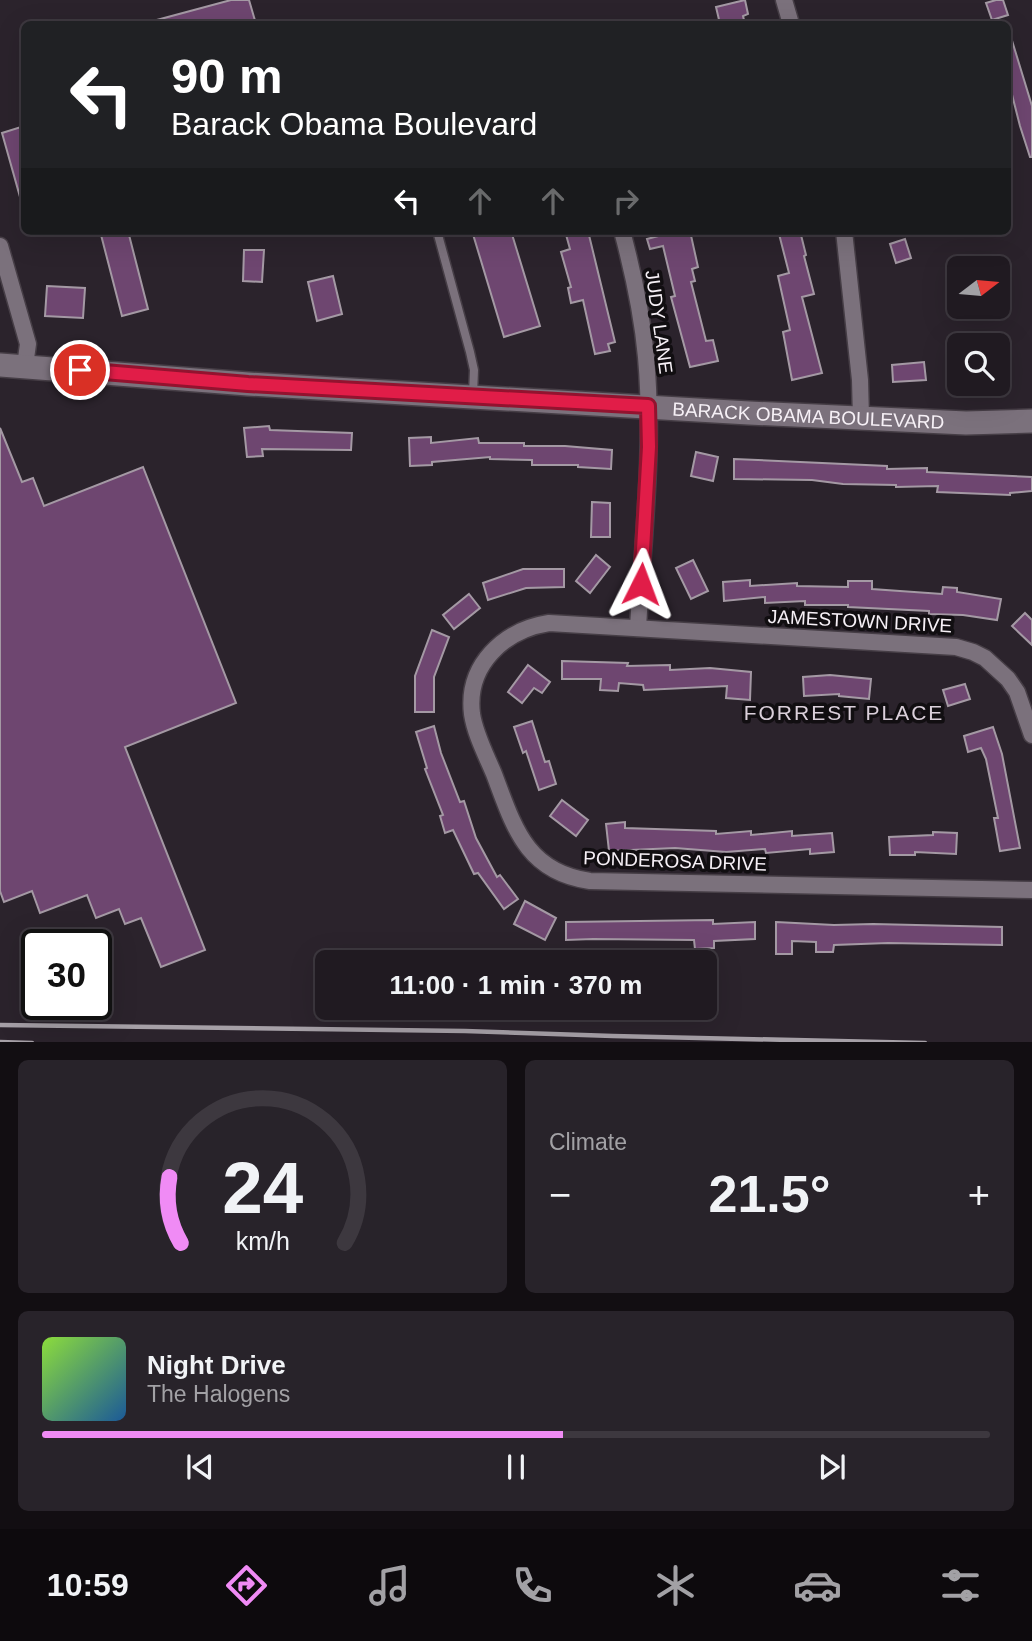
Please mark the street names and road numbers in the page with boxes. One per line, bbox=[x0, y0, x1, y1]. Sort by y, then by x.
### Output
street label: JUDY LANE bbox=[641, 269, 677, 375]
street label: BARACK OBAMA BOULEVARD bbox=[672, 398, 945, 432]
street label: JAMESTOWN DRIVE bbox=[767, 606, 953, 636]
street label: PONDEROSA DRIVE bbox=[583, 847, 767, 875]

